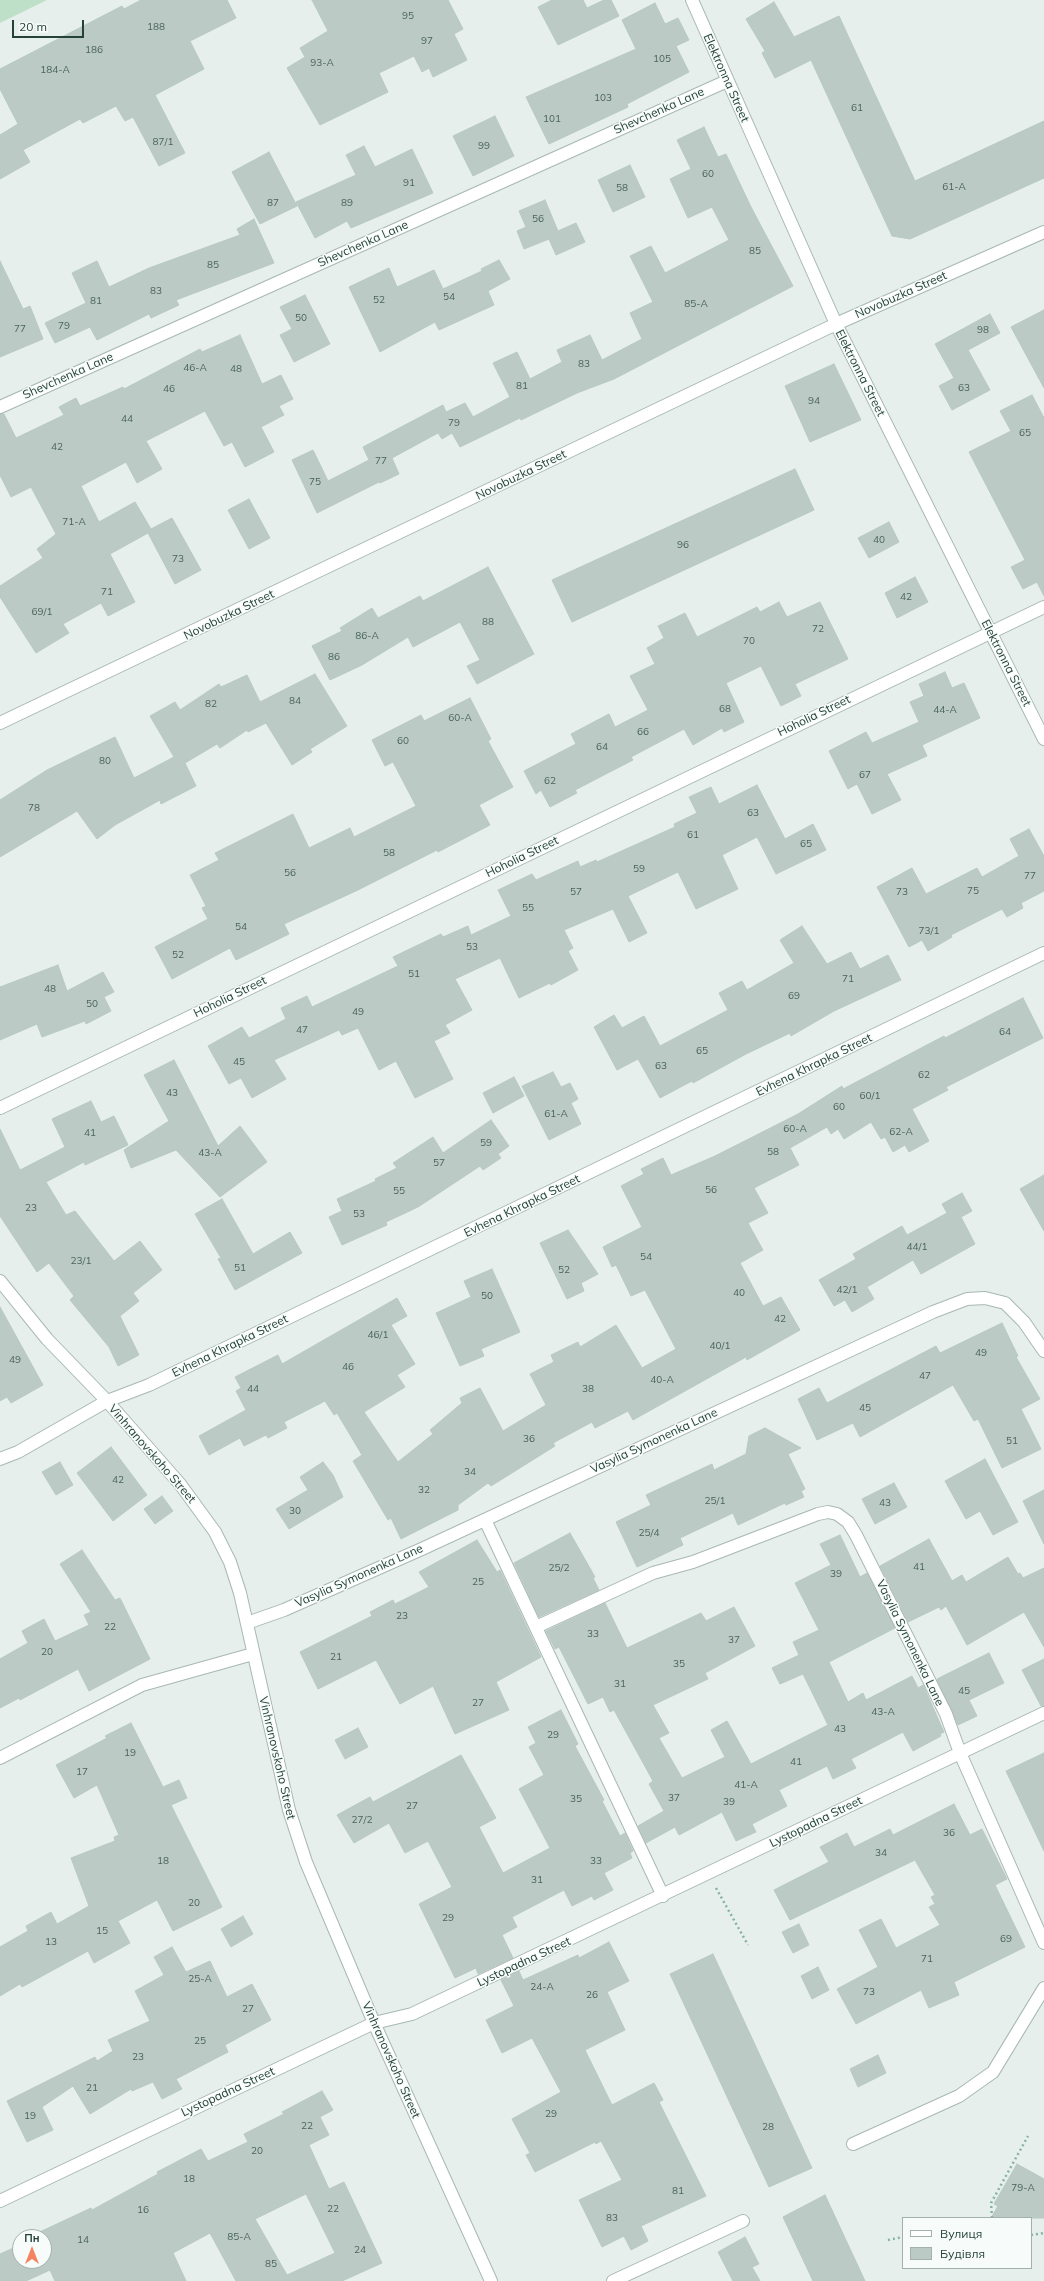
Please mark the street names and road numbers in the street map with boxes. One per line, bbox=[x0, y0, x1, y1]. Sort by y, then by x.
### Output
street label: Elektronna Street bbox=[700, 32, 752, 124]
street label: Shevchenka Lane bbox=[612, 85, 706, 137]
street label: Shevchenka Lane bbox=[316, 218, 410, 270]
street label: Novobuzka Street bbox=[853, 268, 949, 322]
street label: Elektronna Street bbox=[832, 327, 888, 419]
street label: Shevchenka Lane bbox=[21, 350, 115, 402]
street label: Novobuzka Street bbox=[473, 447, 569, 503]
street label: Novobuzka Street bbox=[181, 587, 277, 643]
street label: Elektronna Street bbox=[978, 617, 1034, 709]
street label: Hoholia Street bbox=[775, 692, 853, 740]
street label: Hoholia Street bbox=[483, 833, 561, 881]
street label: Hoholia Street bbox=[191, 973, 269, 1021]
street label: Evhena Khrapka Street bbox=[754, 1031, 874, 1099]
street label: Evhena Khrapka Street bbox=[462, 1172, 582, 1240]
street label: Evhena Khrapka Street bbox=[170, 1312, 290, 1380]
street label: Vinhranovskoho Street bbox=[105, 1402, 199, 1506]
street label: Vasylia Symonenka Lane bbox=[588, 1405, 720, 1477]
street label: Vasylia Symonenka Lane bbox=[293, 1541, 425, 1611]
street label: Vasylia Symonenka Lane bbox=[873, 1578, 947, 1708]
street label: Vinhranovskoho Street bbox=[256, 1695, 298, 1821]
street label: Lystopadna Street bbox=[767, 1793, 865, 1851]
street label: Lystopadna Street bbox=[475, 1934, 573, 1990]
street label: Vinhranovskoho Street bbox=[359, 2000, 423, 2120]
street label: Lystopadna Street bbox=[179, 2064, 277, 2120]

